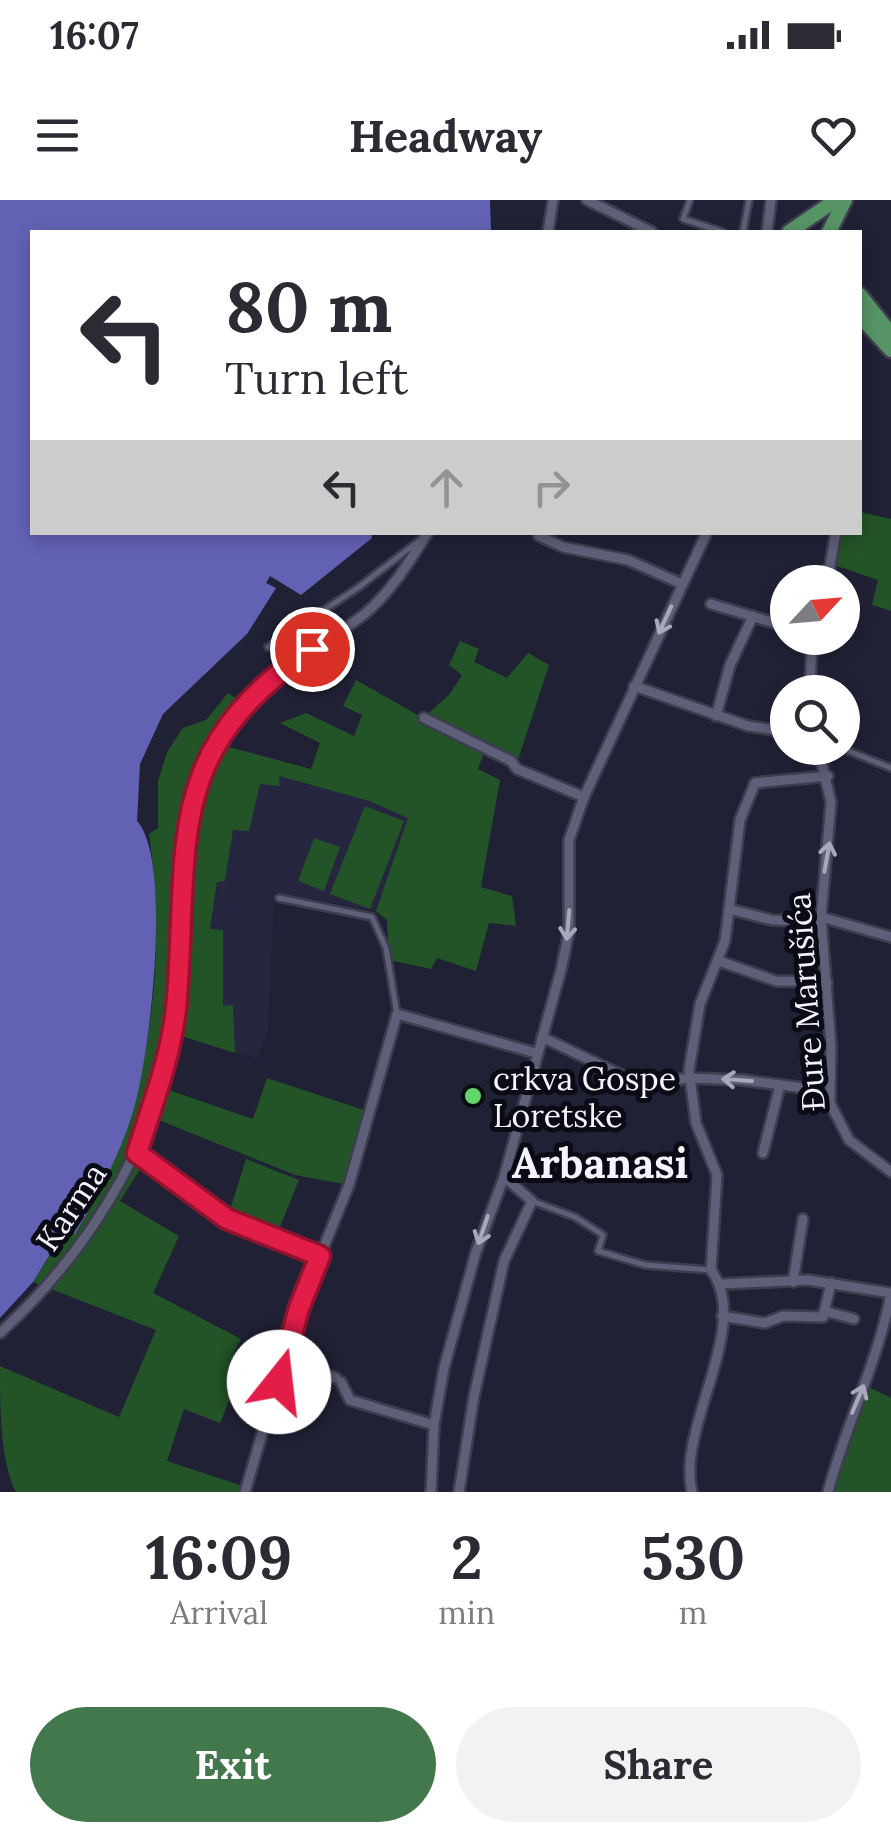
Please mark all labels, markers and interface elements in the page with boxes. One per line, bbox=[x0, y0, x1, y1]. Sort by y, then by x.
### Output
text: 16:07 bbox=[50, 11, 139, 59]
text: Headway bbox=[349, 107, 542, 164]
icon: menu bbox=[30, 108, 85, 163]
icon: heart bbox=[806, 108, 861, 163]
text: 80 m bbox=[225, 262, 392, 351]
icon: left bbox=[60, 270, 190, 400]
text: Turn left bbox=[225, 349, 408, 406]
icon: left bbox=[314, 460, 369, 515]
icon: ahead bbox=[419, 460, 474, 515]
icon: right bbox=[524, 460, 579, 515]
north arrow bbox=[770, 565, 860, 655]
map controls bbox=[770, 565, 860, 765]
one-way arrow bbox=[654, 605, 673, 635]
pin bbox=[270, 607, 355, 692]
icon: arrive bbox=[285, 622, 340, 677]
button: search bbox=[770, 675, 860, 765]
one-way arrow bbox=[818, 842, 837, 874]
street label: Đure Marušića bbox=[778, 892, 834, 1112]
one-way arrow bbox=[559, 909, 578, 941]
place label: crkva Gospe Loretske bbox=[493, 1058, 676, 1136]
one-way arrow bbox=[721, 1071, 753, 1090]
marker: crkva Gospe Loretske bbox=[462, 1085, 484, 1107]
district label: Arbanasi bbox=[512, 1136, 688, 1190]
street label: Karma bbox=[27, 1155, 115, 1259]
one-way arrow bbox=[473, 1214, 491, 1246]
position arrow bbox=[227, 1330, 331, 1434]
one-way arrow bbox=[850, 1384, 868, 1415]
text: 16:09 bbox=[146, 1519, 292, 1595]
text: 2 bbox=[451, 1519, 483, 1595]
text: 530 bbox=[641, 1519, 745, 1595]
text: Arrival bbox=[170, 1592, 268, 1633]
text: min bbox=[438, 1592, 495, 1633]
text: m bbox=[679, 1592, 707, 1633]
button: Exit bbox=[30, 1707, 436, 1822]
button: Share bbox=[456, 1707, 861, 1822]

